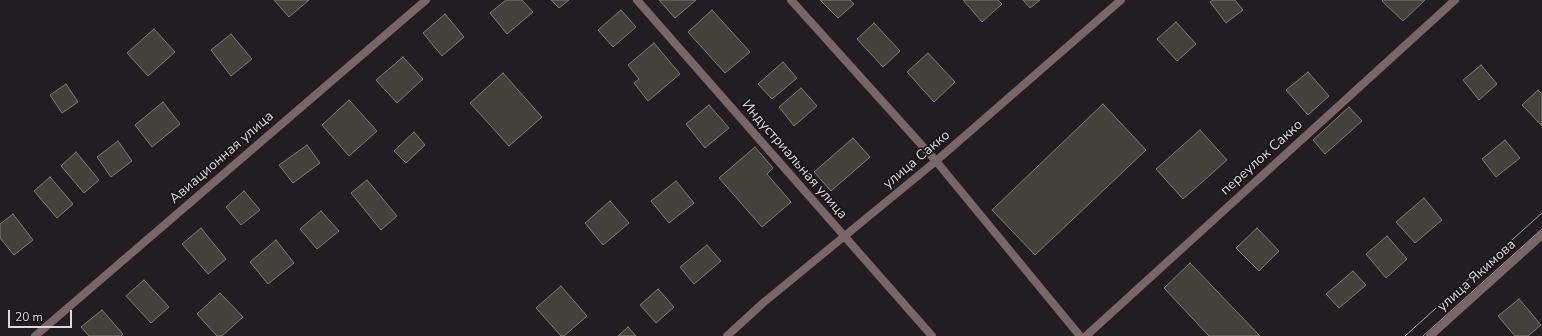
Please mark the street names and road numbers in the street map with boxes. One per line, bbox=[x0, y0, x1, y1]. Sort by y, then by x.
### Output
street label: Индустриальная улица bbox=[738, 97, 850, 223]
street label: Авиационная улица bbox=[167, 108, 277, 208]
street label: переулок Сакко bbox=[1217, 117, 1307, 199]
street label: улица Сакко bbox=[880, 127, 954, 193]
street label: улица Якимова bbox=[1434, 236, 1520, 316]

